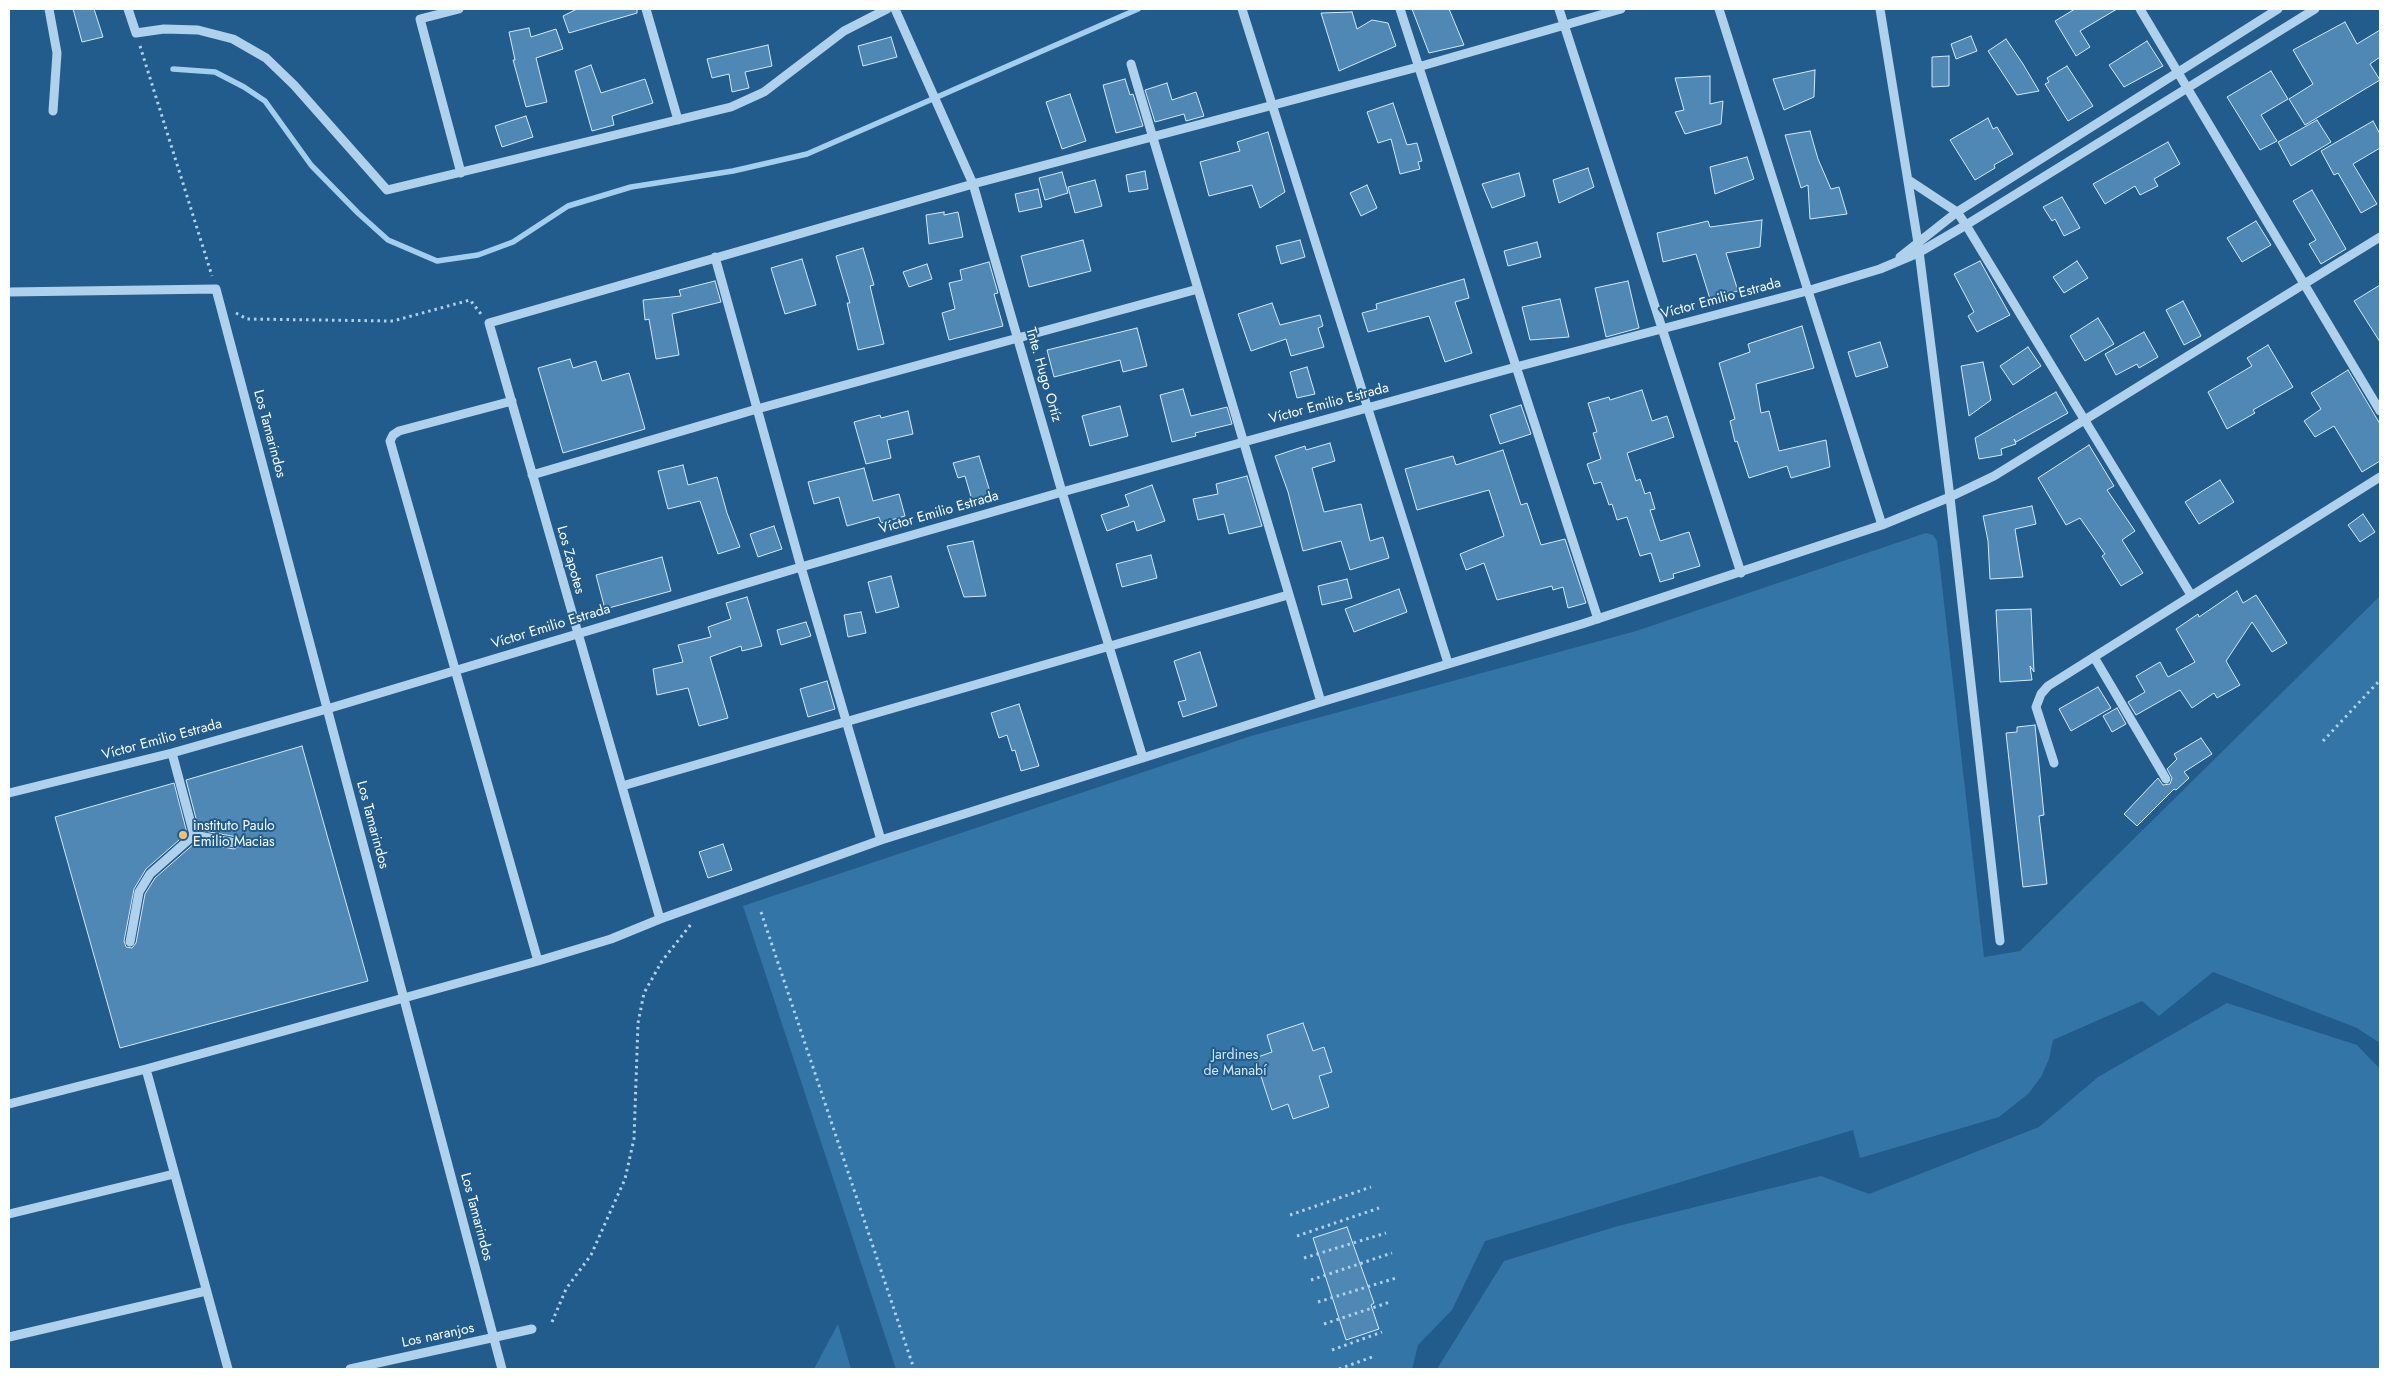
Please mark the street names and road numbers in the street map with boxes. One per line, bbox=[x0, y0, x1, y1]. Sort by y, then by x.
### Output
street label: Víctor Emilio Estrada bbox=[1659, 275, 1783, 323]
street label: Tnte. Hugo Ortíz bbox=[1021, 326, 1065, 424]
street label: Víctor Emilio Estrada bbox=[1267, 380, 1391, 428]
street label: Los Tamarindos bbox=[249, 388, 289, 480]
street label: Víctor Emilio Estrada bbox=[877, 488, 1001, 538]
street label: Los Zapotes bbox=[552, 524, 588, 596]
street label: Víctor Emilio Estrada bbox=[489, 601, 613, 653]
street label: Víctor Emilio Estrada bbox=[100, 716, 224, 764]
street label: Los Tamarindos bbox=[352, 779, 392, 871]
street label: Los Tamarindos bbox=[456, 1171, 496, 1263]
street label: Los naranjos bbox=[400, 1320, 476, 1352]

